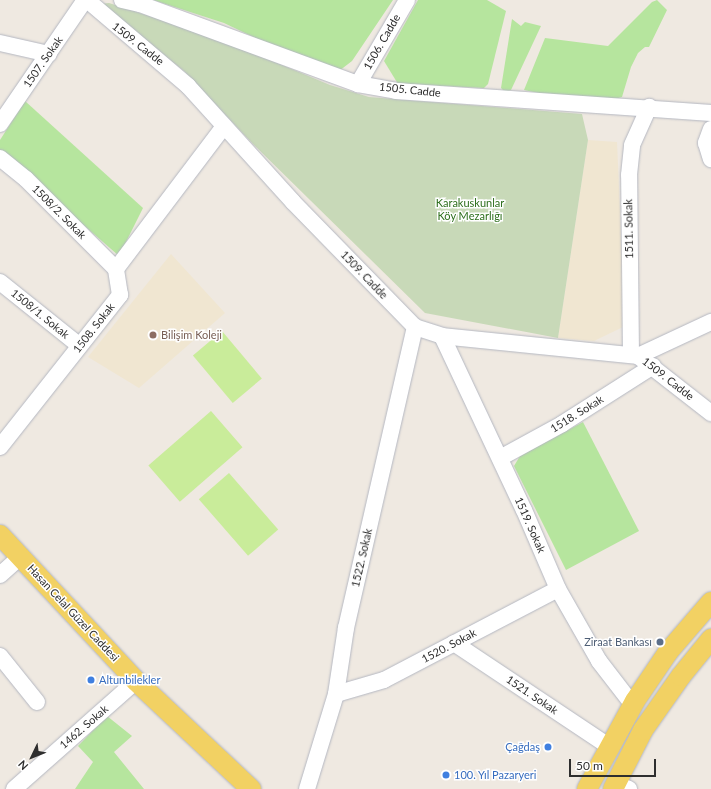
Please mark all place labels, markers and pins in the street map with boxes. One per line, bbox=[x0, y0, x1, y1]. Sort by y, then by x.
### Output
place label: Bilişim Koleji bbox=[161, 328, 222, 342]
marker: Bilişim Koleji bbox=[148, 330, 158, 340]
place label: Ziraat Bankası bbox=[584, 635, 652, 649]
marker: Ziraat Bankası bbox=[655, 637, 665, 647]
place label: Altunbilekler bbox=[99, 673, 160, 687]
marker: Altunbilekler bbox=[86, 675, 96, 685]
place label: Çağdaş bbox=[505, 740, 540, 754]
marker: Çağdaş bbox=[543, 742, 553, 752]
place label: 100. Yıl Pazaryeri bbox=[454, 768, 537, 782]
marker: 100. Yıl Pazaryeri bbox=[441, 770, 451, 780]

